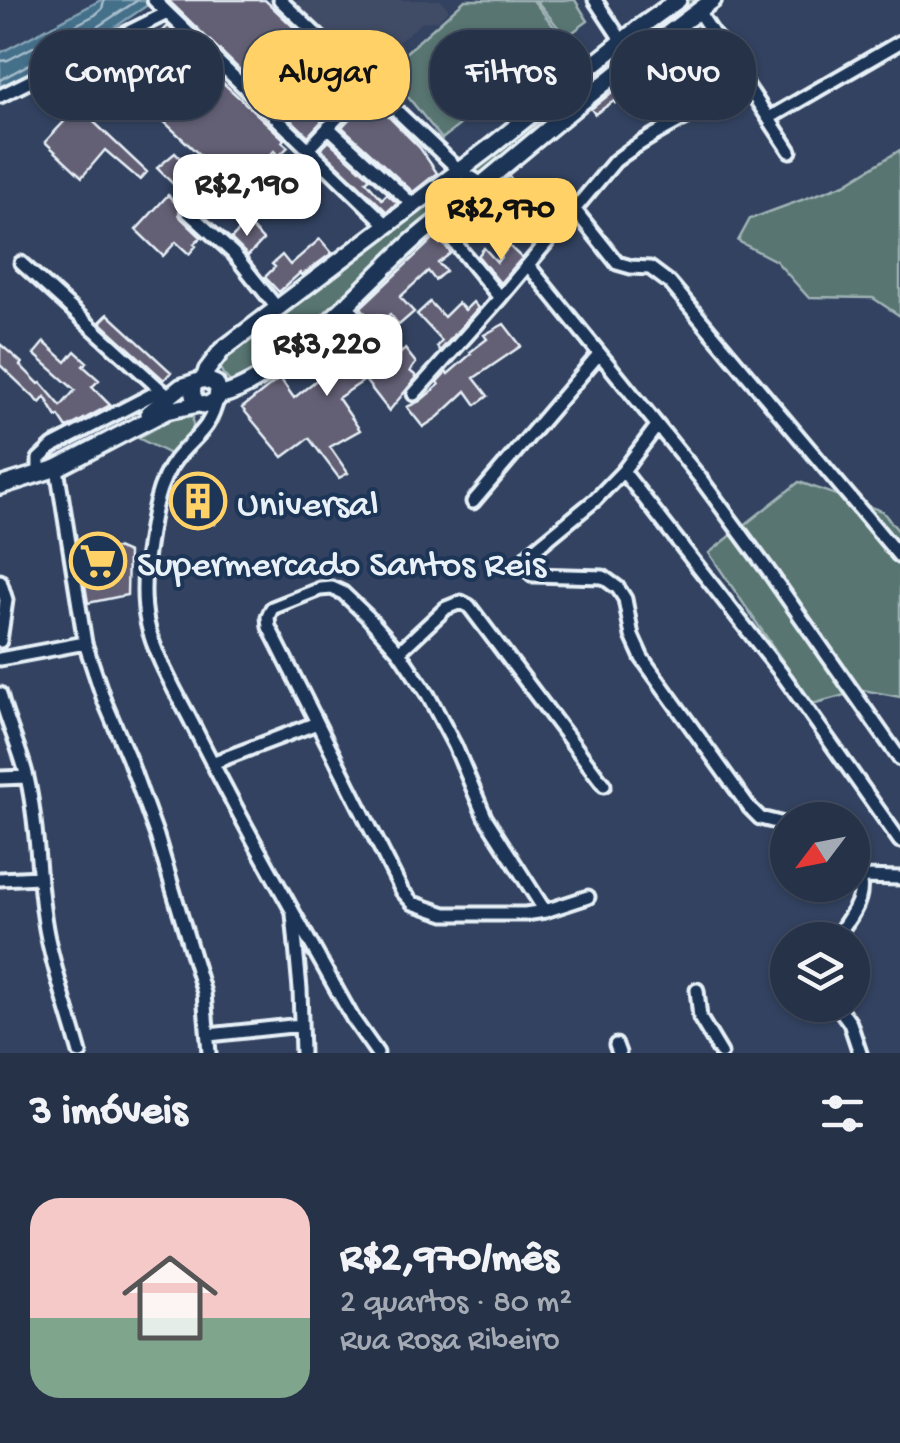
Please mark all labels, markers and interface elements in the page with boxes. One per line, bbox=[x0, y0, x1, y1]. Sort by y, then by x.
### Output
chip: Comprar bbox=[30, 30, 223, 120]
chip: Alugar bbox=[243, 30, 410, 120]
chip: Filtros bbox=[430, 30, 591, 120]
chip: Novo bbox=[611, 30, 756, 120]
pin: R$2,190 bbox=[155, 154, 339, 239]
text: R$2,190 bbox=[195, 167, 299, 205]
pin: R$2,970 bbox=[409, 178, 593, 263]
text: R$2,970 bbox=[447, 191, 555, 229]
pin: R$3,220 bbox=[235, 314, 419, 399]
text: R$3,220 bbox=[273, 327, 381, 365]
building icon: Universal bbox=[168, 471, 228, 531]
place label: Universal bbox=[237, 485, 379, 529]
supermarket icon: Supermercado Santos Reis bbox=[68, 531, 128, 591]
place label: Supermercado Santos Reis bbox=[137, 545, 547, 589]
north arrow bbox=[770, 802, 870, 902]
map controls bbox=[770, 802, 870, 1022]
button: layers bbox=[770, 922, 870, 1022]
icon: filters bbox=[815, 1086, 870, 1141]
text: 3 imóveis bbox=[30, 1089, 187, 1138]
text: R$2,970/mês bbox=[340, 1236, 558, 1285]
icon: home bbox=[110, 1238, 230, 1358]
text: 2 quartos · 80 m² bbox=[340, 1285, 572, 1323]
text: Rua Rosa Ribeiro bbox=[340, 1323, 560, 1361]

